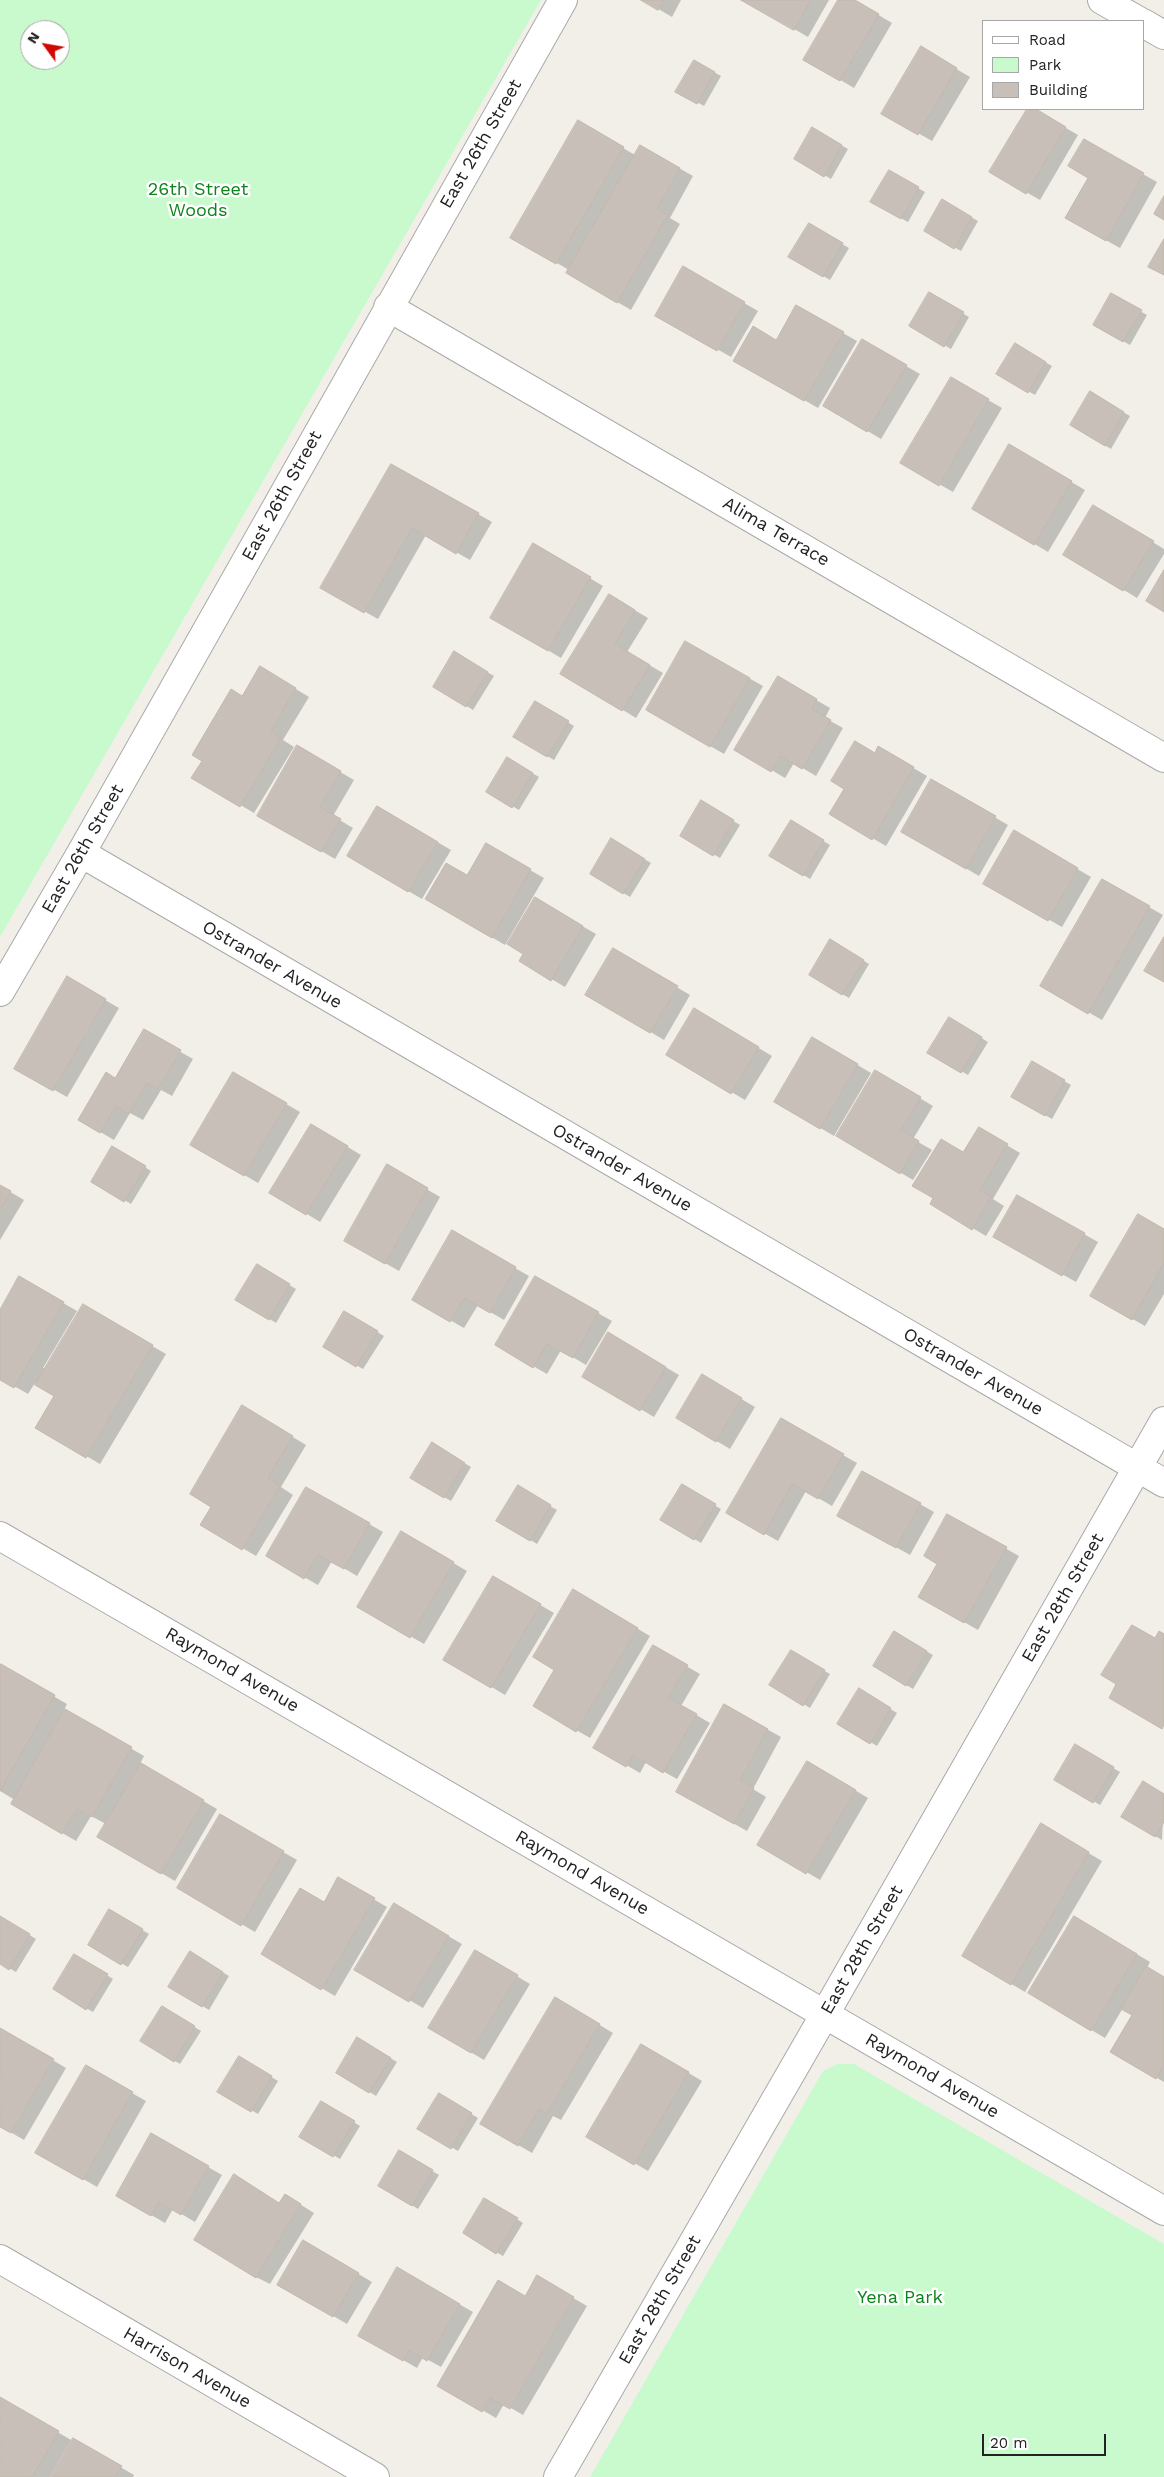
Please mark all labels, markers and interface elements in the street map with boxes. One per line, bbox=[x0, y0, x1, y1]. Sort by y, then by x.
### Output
north arrow bbox=[20, 20, 70, 70]
legend bbox=[982, 20, 1144, 110]
text: N bbox=[24, 29, 43, 46]
text: Road bbox=[1029, 31, 1066, 49]
text: Park bbox=[1029, 56, 1061, 74]
street label: East 26th Street bbox=[435, 76, 527, 212]
text: Building bbox=[1029, 81, 1087, 99]
park label: 26th Street Woods bbox=[148, 179, 248, 222]
street label: East 26th Street bbox=[237, 427, 327, 565]
street label: Alima Terrace bbox=[719, 493, 833, 571]
street label: East 26th Street bbox=[37, 781, 129, 917]
street label: Ostrander Avenue bbox=[198, 916, 346, 1014]
street label: Ostrander Avenue bbox=[548, 1119, 696, 1217]
street label: Ostrander Avenue bbox=[899, 1323, 1047, 1421]
street label: East 28th Street bbox=[1017, 1530, 1109, 1666]
street label: Raymond Avenue bbox=[161, 1623, 303, 1717]
street label: Raymond Avenue bbox=[511, 1826, 653, 1920]
street label: East 28th Street bbox=[816, 1882, 908, 2018]
street label: Raymond Avenue bbox=[861, 2029, 1003, 2123]
street label: East 28th Street bbox=[614, 2232, 706, 2368]
park label: Yena Park bbox=[857, 2287, 943, 2309]
street label: Harrison Avenue bbox=[119, 2323, 255, 2413]
scale bar bbox=[984, 2424, 1108, 2456]
text: 20 m bbox=[990, 2434, 1028, 2452]

